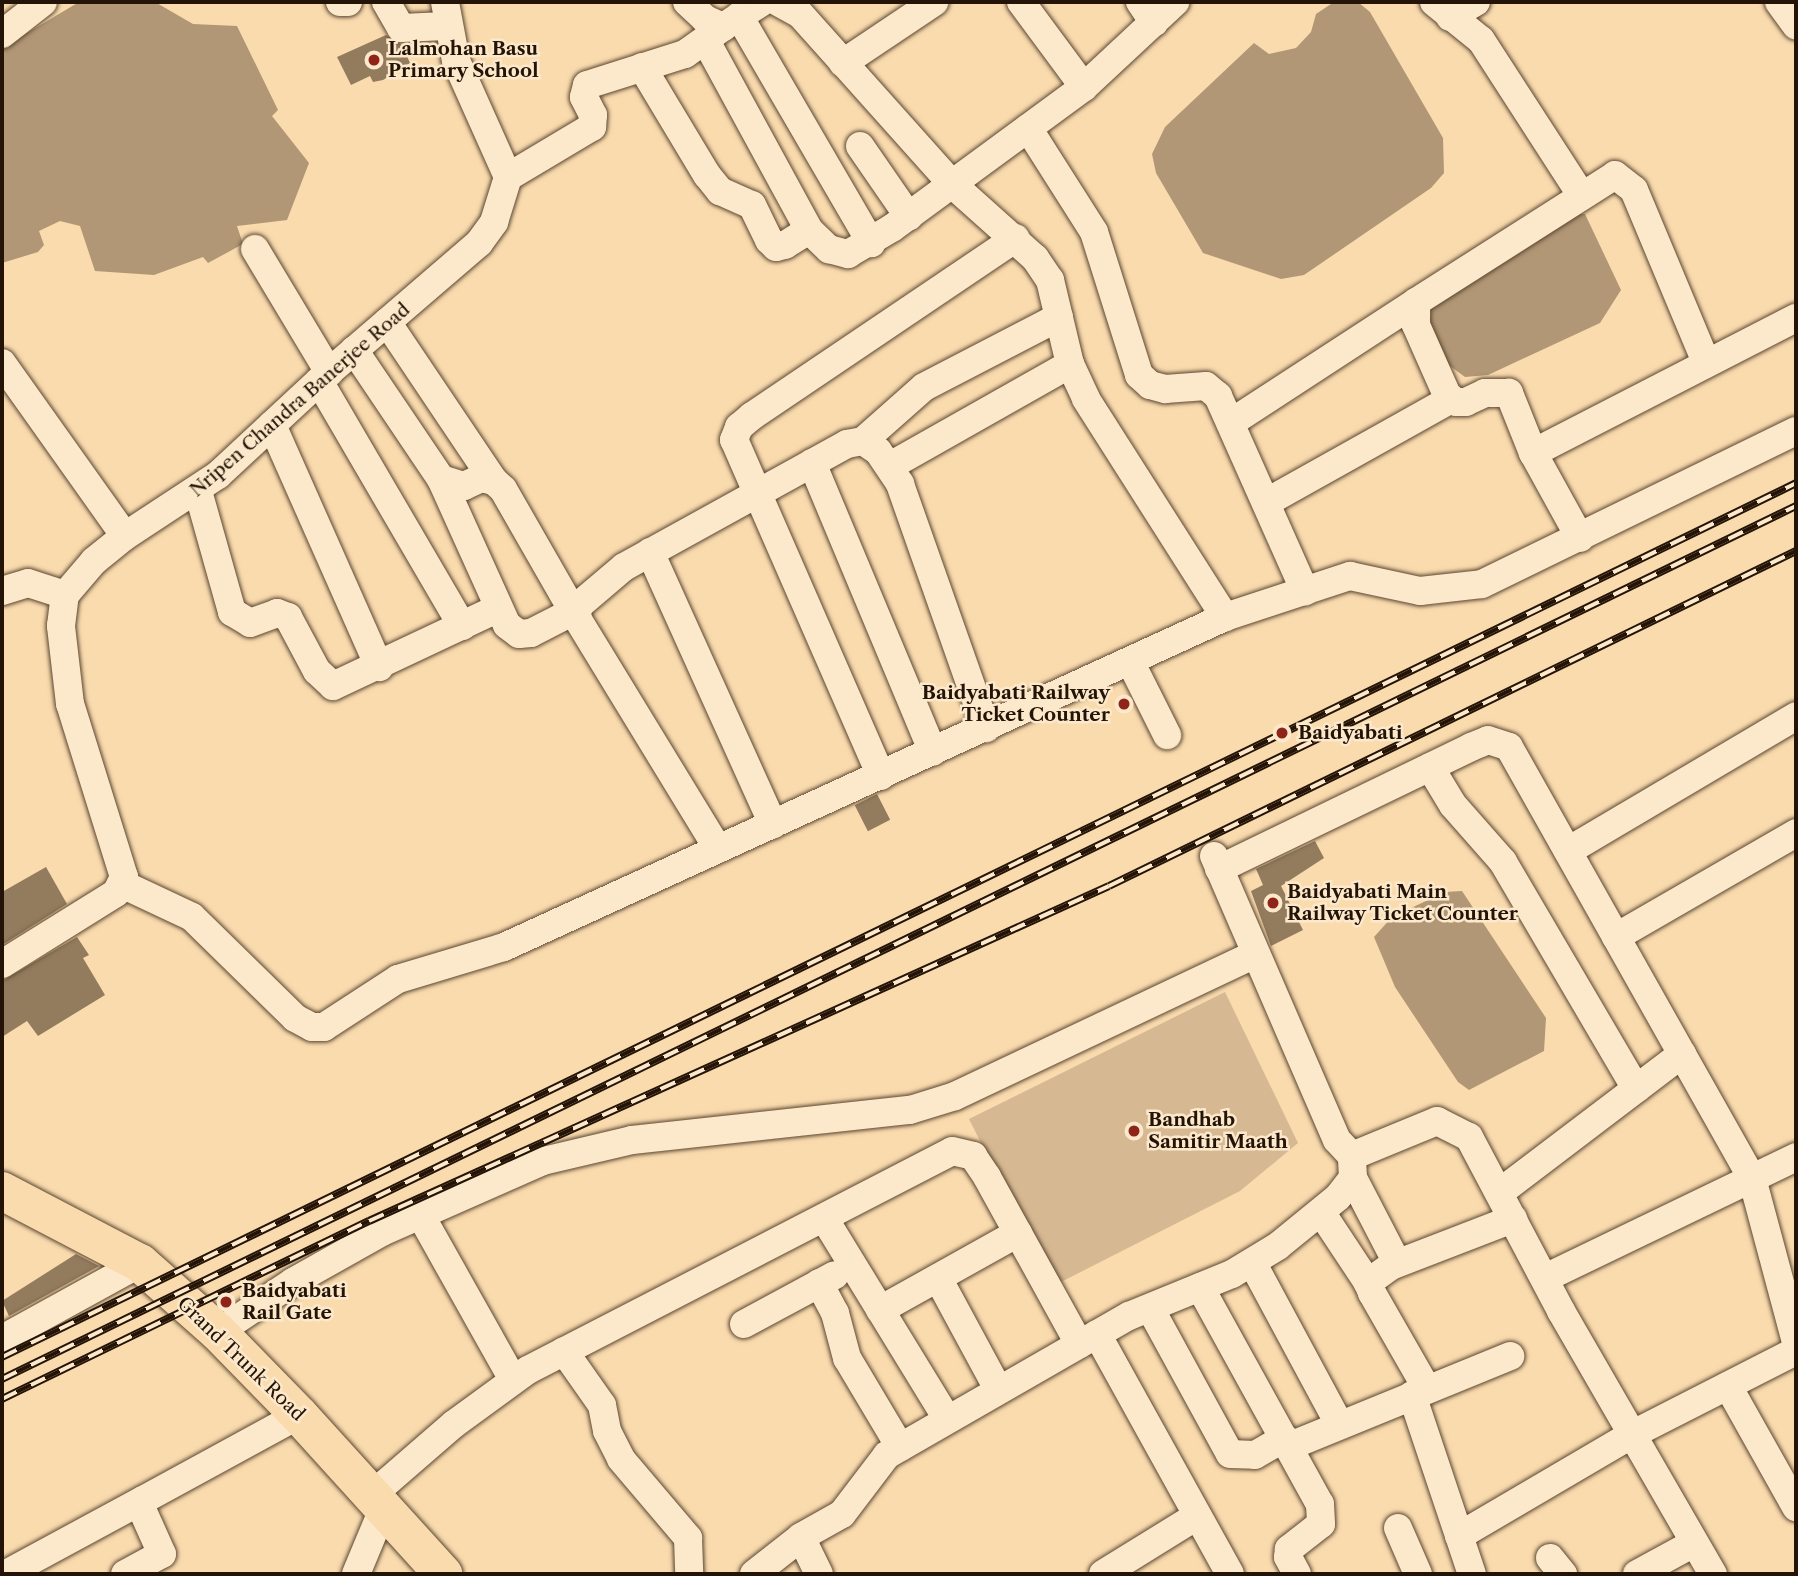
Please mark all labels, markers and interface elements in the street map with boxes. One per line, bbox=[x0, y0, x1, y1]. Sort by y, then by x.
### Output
place label: Lalmohan Basu Primary School bbox=[388, 38, 539, 82]
marker: Lalmohan Basu Primary School bbox=[366, 52, 382, 68]
street label: Nripen Chandra Banerjee Road bbox=[185, 298, 415, 502]
place label: Baidyabati Railway Ticket Counter bbox=[922, 682, 1110, 726]
marker: Baidyabati Railway Ticket Counter bbox=[1116, 696, 1132, 712]
place label: Baidyabati bbox=[1298, 722, 1403, 744]
marker: Baidyabati bbox=[1272, 723, 1292, 743]
place label: Baidyabati Main Railway Ticket Counter bbox=[1287, 881, 1519, 925]
marker: Baidyabati Main Railway Ticket Counter bbox=[1265, 895, 1281, 911]
place label: Bandhab Samitir Maath bbox=[1148, 1109, 1288, 1153]
marker: Bandhab Samitir Maath bbox=[1126, 1123, 1142, 1139]
place label: Baidyabati Rail Gate bbox=[242, 1280, 347, 1324]
street label: Grand Trunk Road bbox=[172, 1292, 310, 1426]
marker: Baidyabati Rail Gate bbox=[216, 1292, 236, 1312]

